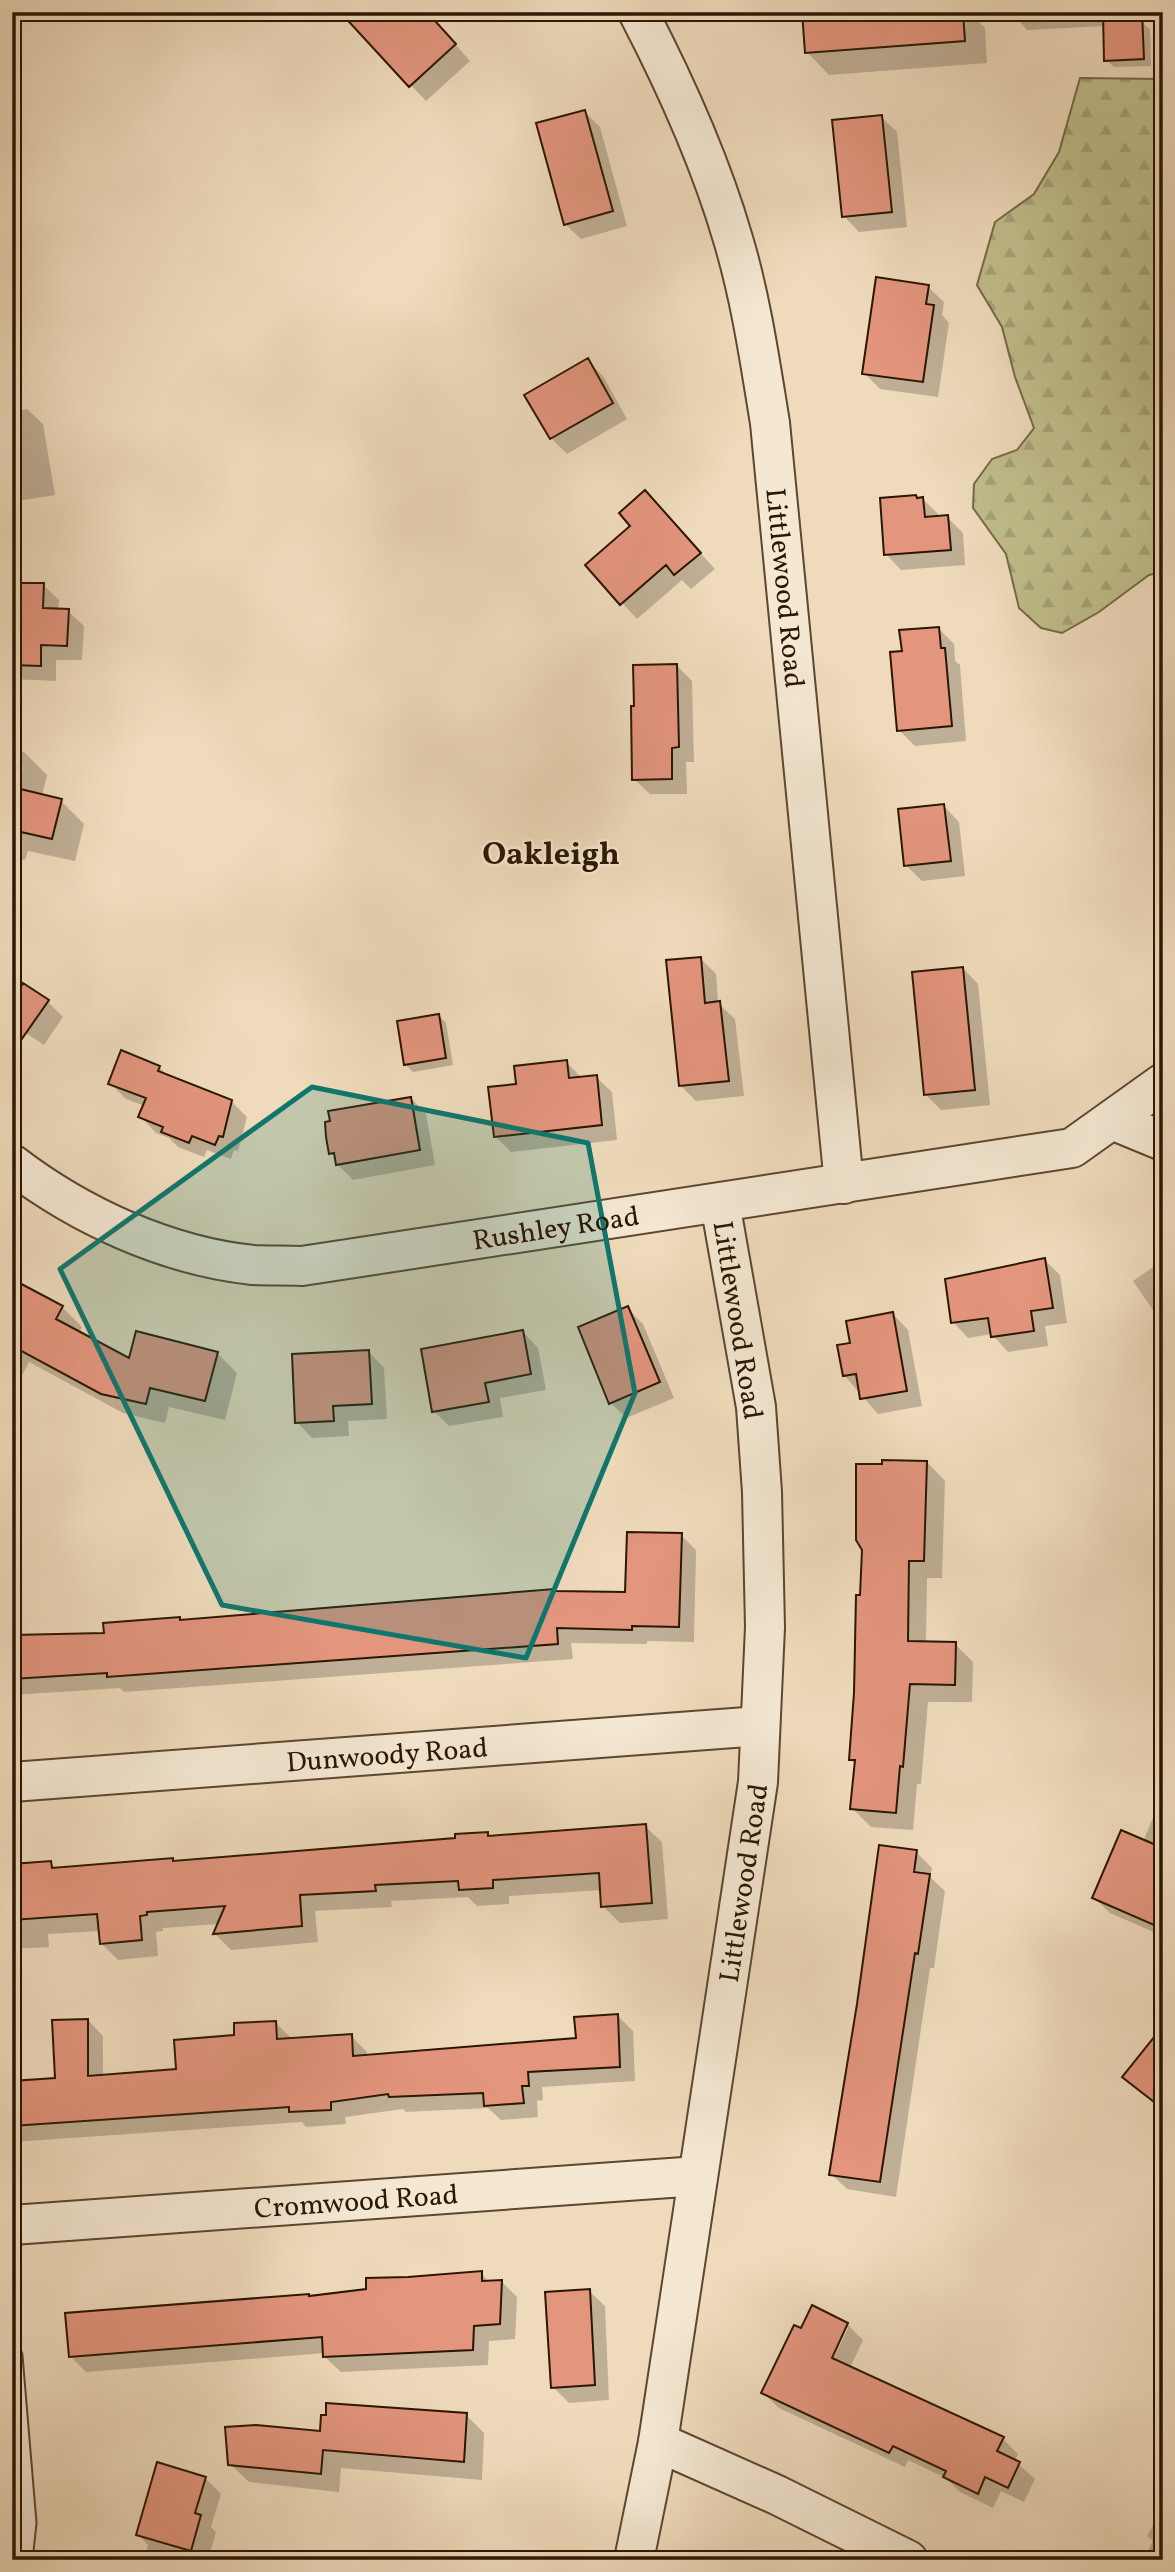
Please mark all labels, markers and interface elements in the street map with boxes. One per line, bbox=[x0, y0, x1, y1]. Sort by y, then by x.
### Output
street label: Littlewood Road bbox=[754, 486, 813, 690]
district label: Oakleigh bbox=[482, 834, 620, 878]
street label: Rushley Road bbox=[470, 1198, 642, 1262]
street label: Littlewood Road bbox=[702, 1218, 771, 1423]
street label: Dunwoody Road bbox=[285, 1729, 489, 1783]
street label: Littlewood Road bbox=[711, 1781, 780, 1985]
street label: Cromwood Road bbox=[253, 2176, 460, 2230]

